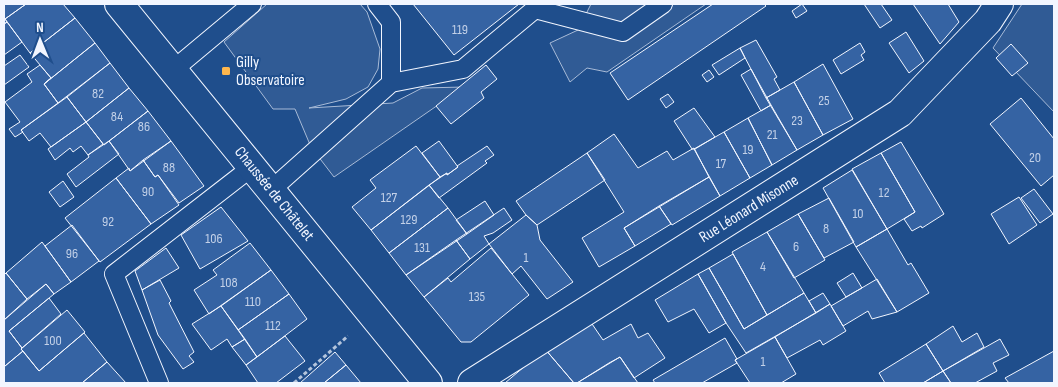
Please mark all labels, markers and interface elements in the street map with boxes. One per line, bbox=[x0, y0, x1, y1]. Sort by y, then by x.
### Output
north arrow bbox=[15, 15, 65, 65]
text: N bbox=[36, 19, 44, 36]
house number: 119 bbox=[452, 21, 468, 38]
place label: Gilly Observatoire bbox=[236, 53, 305, 90]
marker: Gilly Observatoire bbox=[220, 65, 232, 77]
house number: 82 bbox=[92, 85, 104, 102]
house number: 25 bbox=[818, 92, 830, 109]
house number: 84 bbox=[111, 108, 123, 125]
house number: 23 bbox=[791, 112, 803, 129]
house number: 86 bbox=[138, 118, 150, 135]
house number: 21 bbox=[767, 126, 777, 143]
house number: 19 bbox=[742, 141, 754, 158]
street label: Chaussée de Châtelet bbox=[230, 143, 318, 245]
house number: 20 bbox=[1029, 149, 1041, 166]
house number: 17 bbox=[716, 155, 727, 172]
house number: 88 bbox=[163, 159, 175, 176]
street label: Rue Léonard Misonne bbox=[696, 171, 802, 247]
house number: 90 bbox=[142, 183, 154, 200]
house number: 12 bbox=[879, 184, 890, 201]
house number: 127 bbox=[381, 189, 398, 206]
house number: 10 bbox=[852, 205, 864, 222]
house number: 129 bbox=[400, 211, 418, 228]
house number: 92 bbox=[102, 213, 114, 230]
house number: 8 bbox=[823, 220, 829, 237]
house number: 106 bbox=[205, 230, 223, 247]
house number: 6 bbox=[793, 238, 799, 255]
house number: 131 bbox=[414, 239, 430, 256]
house number: 96 bbox=[66, 245, 78, 262]
house number: 1 bbox=[524, 249, 529, 266]
house number: 4 bbox=[760, 258, 766, 275]
house number: 108 bbox=[220, 274, 238, 291]
house number: 135 bbox=[469, 288, 486, 305]
house number: 110 bbox=[245, 293, 261, 310]
house number: 112 bbox=[265, 317, 281, 334]
house number: 100 bbox=[44, 332, 62, 349]
house number: 1 bbox=[761, 353, 766, 370]

